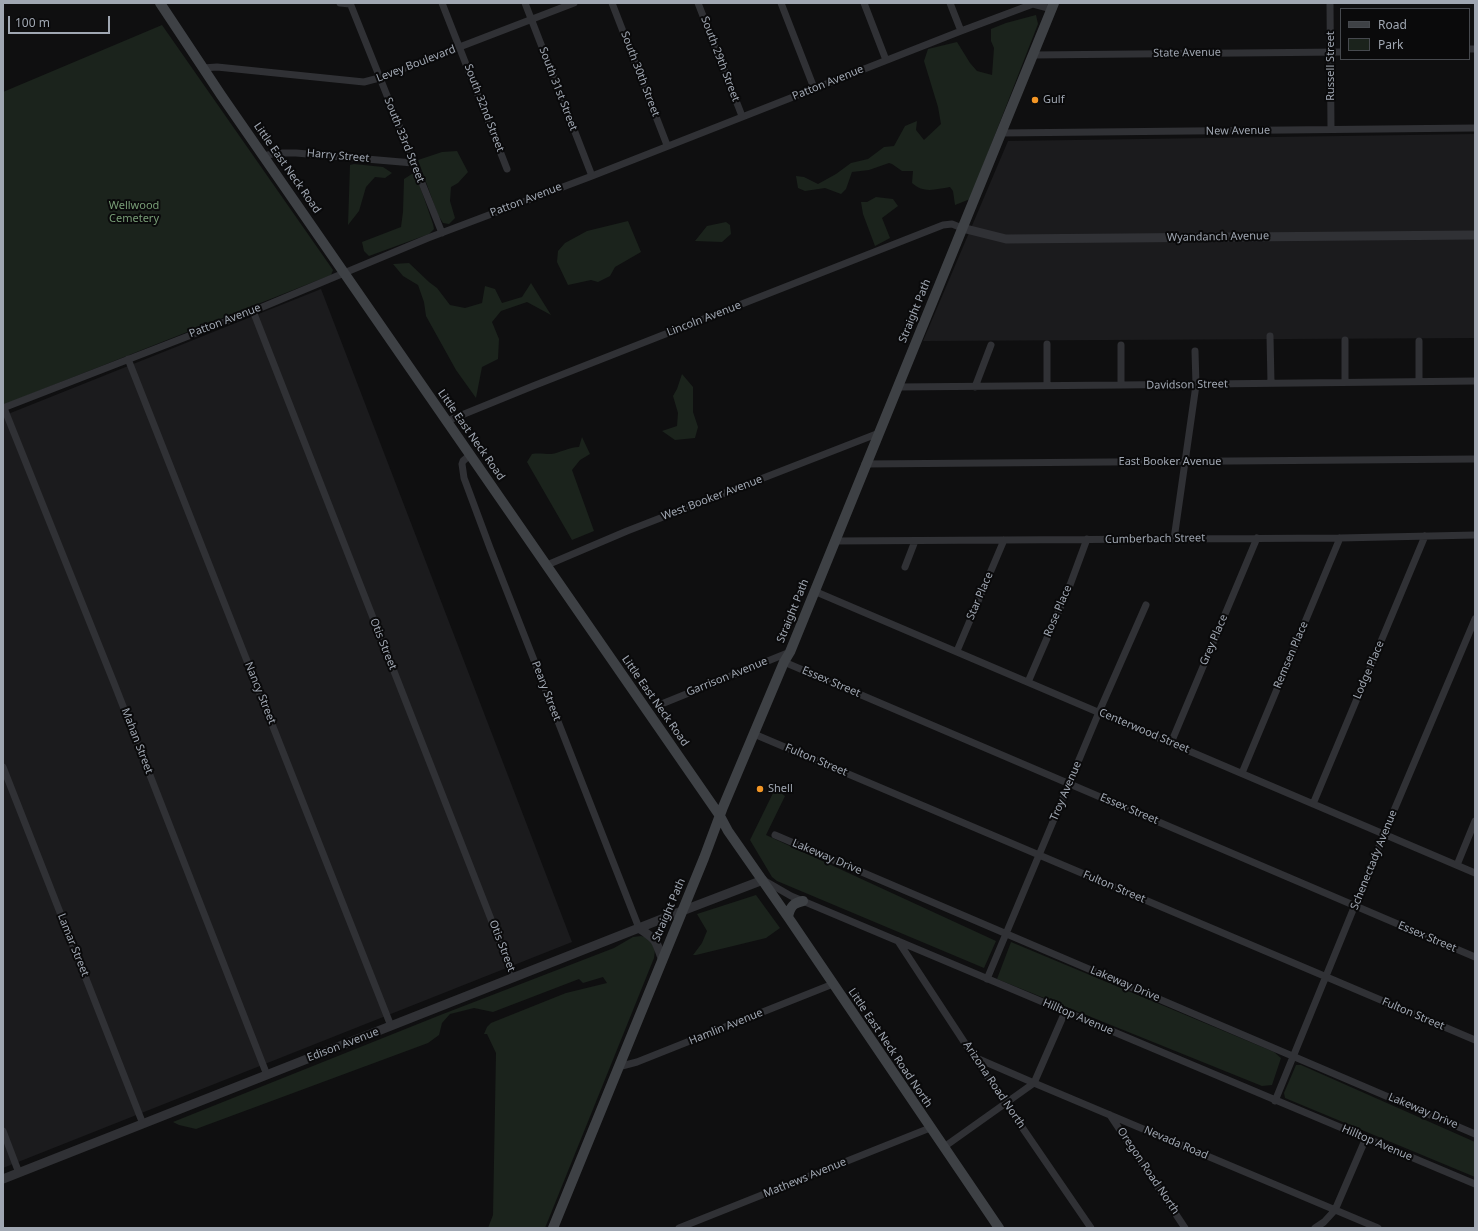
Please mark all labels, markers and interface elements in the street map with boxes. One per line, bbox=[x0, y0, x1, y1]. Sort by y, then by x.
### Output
scale bar bbox=[10, 8, 112, 34]
legend bbox=[1340, 8, 1470, 60]
text: 100 m bbox=[15, 14, 50, 31]
street label: South 29th Street bbox=[698, 15, 742, 103]
text: Road bbox=[1378, 16, 1407, 33]
street label: South 30th Street bbox=[618, 30, 662, 118]
street label: Russell Street bbox=[1324, 31, 1338, 101]
text: Park bbox=[1378, 36, 1403, 53]
street label: Levey Boulevard bbox=[374, 43, 458, 85]
street label: South 31st Street bbox=[536, 45, 580, 133]
street label: State Avenue bbox=[1153, 46, 1221, 60]
street label: South 32nd Street bbox=[461, 62, 507, 154]
street label: Patton Avenue bbox=[790, 63, 866, 103]
place label: Gulf bbox=[1043, 93, 1064, 107]
marker: Gulf bbox=[1030, 95, 1040, 105]
street label: South 33rd Street bbox=[381, 96, 427, 184]
street label: Little East Neck Road bbox=[251, 120, 323, 216]
street label: New Avenue bbox=[1206, 124, 1270, 138]
street label: Harry Street bbox=[306, 147, 370, 165]
street label: Patton Avenue bbox=[488, 180, 564, 220]
park label: Wellwood Cemetery bbox=[109, 199, 159, 225]
street label: Wyandanch Avenue bbox=[1167, 230, 1269, 244]
street label: Straight Path bbox=[896, 277, 934, 345]
street label: Lincoln Avenue bbox=[665, 299, 743, 339]
street label: Patton Avenue bbox=[187, 301, 263, 341]
street label: Davidson Street bbox=[1146, 378, 1228, 392]
street label: Little East Neck Road bbox=[435, 387, 507, 483]
street label: East Booker Avenue bbox=[1119, 455, 1221, 469]
street label: West Booker Avenue bbox=[660, 473, 764, 523]
street label: Cumberbach Street bbox=[1105, 532, 1205, 546]
street label: Star Place bbox=[964, 570, 996, 622]
street label: Straight Path bbox=[774, 577, 812, 645]
street label: Rose Place bbox=[1041, 583, 1075, 639]
street label: Grey Place bbox=[1197, 613, 1231, 667]
street label: Otis Street bbox=[367, 616, 399, 672]
street label: Remsen Place bbox=[1271, 619, 1311, 691]
street label: Lodge Place bbox=[1351, 639, 1387, 701]
street label: Little East Neck Road bbox=[619, 653, 691, 749]
street label: Garrison Avenue bbox=[685, 655, 769, 699]
street label: Peary Street bbox=[529, 659, 563, 723]
street label: Nancy Street bbox=[242, 660, 278, 726]
street label: Essex Street bbox=[800, 664, 862, 700]
street label: Mahan Street bbox=[118, 706, 156, 776]
street label: Centerwood Street bbox=[1097, 706, 1191, 756]
street label: Fulton Street bbox=[783, 741, 849, 779]
street label: Troy Avenue bbox=[1048, 759, 1084, 823]
place label: Shell bbox=[768, 782, 793, 796]
marker: Shell bbox=[755, 784, 765, 794]
street label: Essex Street bbox=[1098, 791, 1160, 827]
street label: Schenectady Avenue bbox=[1348, 808, 1400, 912]
street label: Lakeway Drive bbox=[790, 836, 864, 878]
street label: Fulton Street bbox=[1081, 868, 1147, 906]
street label: Straight Path bbox=[650, 876, 688, 944]
street label: Lamar Street bbox=[54, 912, 92, 978]
street label: Otis Street bbox=[486, 918, 518, 974]
street label: Essex Street bbox=[1396, 919, 1458, 955]
street label: Lakeway Drive bbox=[1088, 963, 1162, 1005]
street label: Little East Neck Road North bbox=[845, 986, 935, 1110]
street label: Fulton Street bbox=[1380, 995, 1446, 1033]
street label: Hilltop Avenue bbox=[1041, 996, 1115, 1038]
street label: Hamlin Avenue bbox=[687, 1006, 765, 1048]
street label: Edison Avenue bbox=[305, 1025, 381, 1065]
street label: Arizona Road North bbox=[960, 1039, 1028, 1131]
street label: Lakeway Drive bbox=[1386, 1090, 1460, 1132]
street label: Hilltop Avenue bbox=[1340, 1122, 1414, 1164]
street label: Nevada Road bbox=[1142, 1124, 1210, 1162]
street label: Oregon Road North bbox=[1114, 1125, 1182, 1217]
street label: Mathews Avenue bbox=[762, 1155, 848, 1201]

